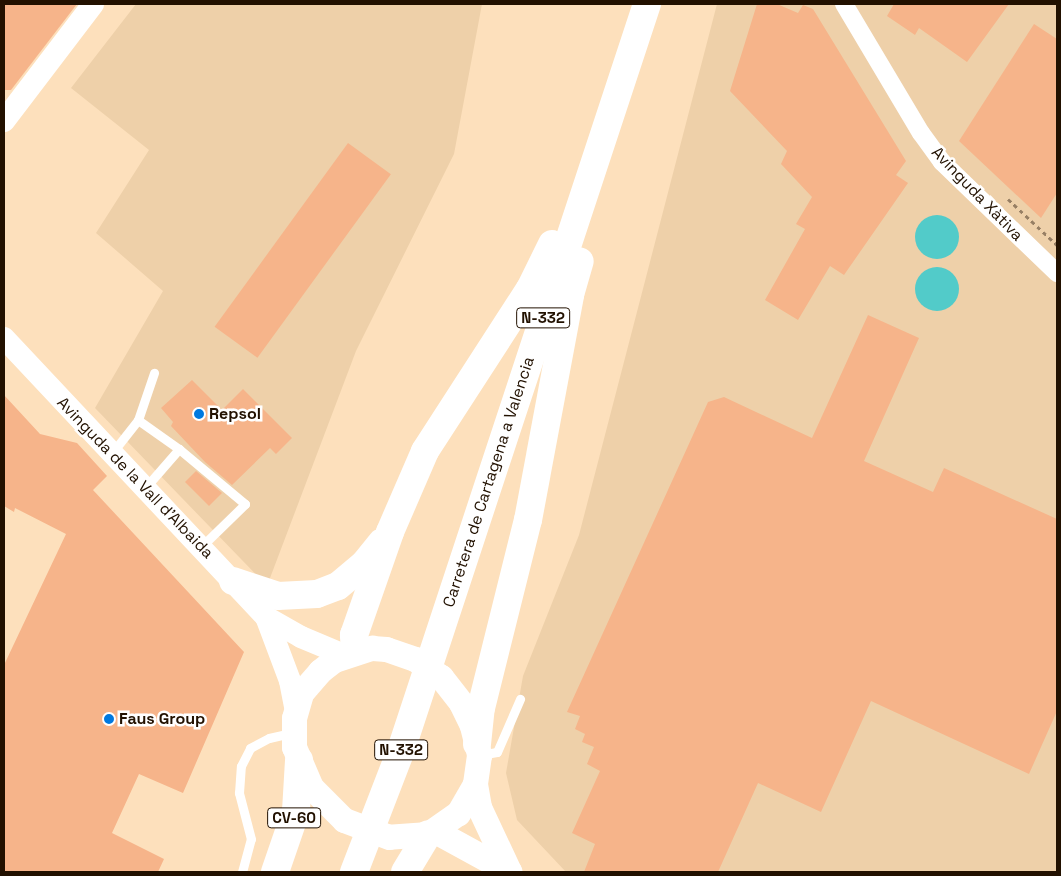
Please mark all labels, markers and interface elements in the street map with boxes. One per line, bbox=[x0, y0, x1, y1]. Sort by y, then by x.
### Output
street label: Avinguda Xàtiva bbox=[927, 143, 1027, 245]
road number: N-332 bbox=[516, 306, 570, 330]
street label: Carretera de Cartagena a Valencia bbox=[439, 354, 539, 610]
street label: Avinguda de la Vall d'Albaida bbox=[53, 393, 217, 563]
place label: Repsol bbox=[209, 404, 261, 424]
marker: Repsol bbox=[193, 408, 205, 420]
place label: Faus Group bbox=[119, 709, 205, 729]
marker: Faus Group bbox=[103, 713, 115, 725]
road number: N-332 bbox=[374, 738, 428, 762]
road number: CV-60 bbox=[266, 806, 322, 830]

